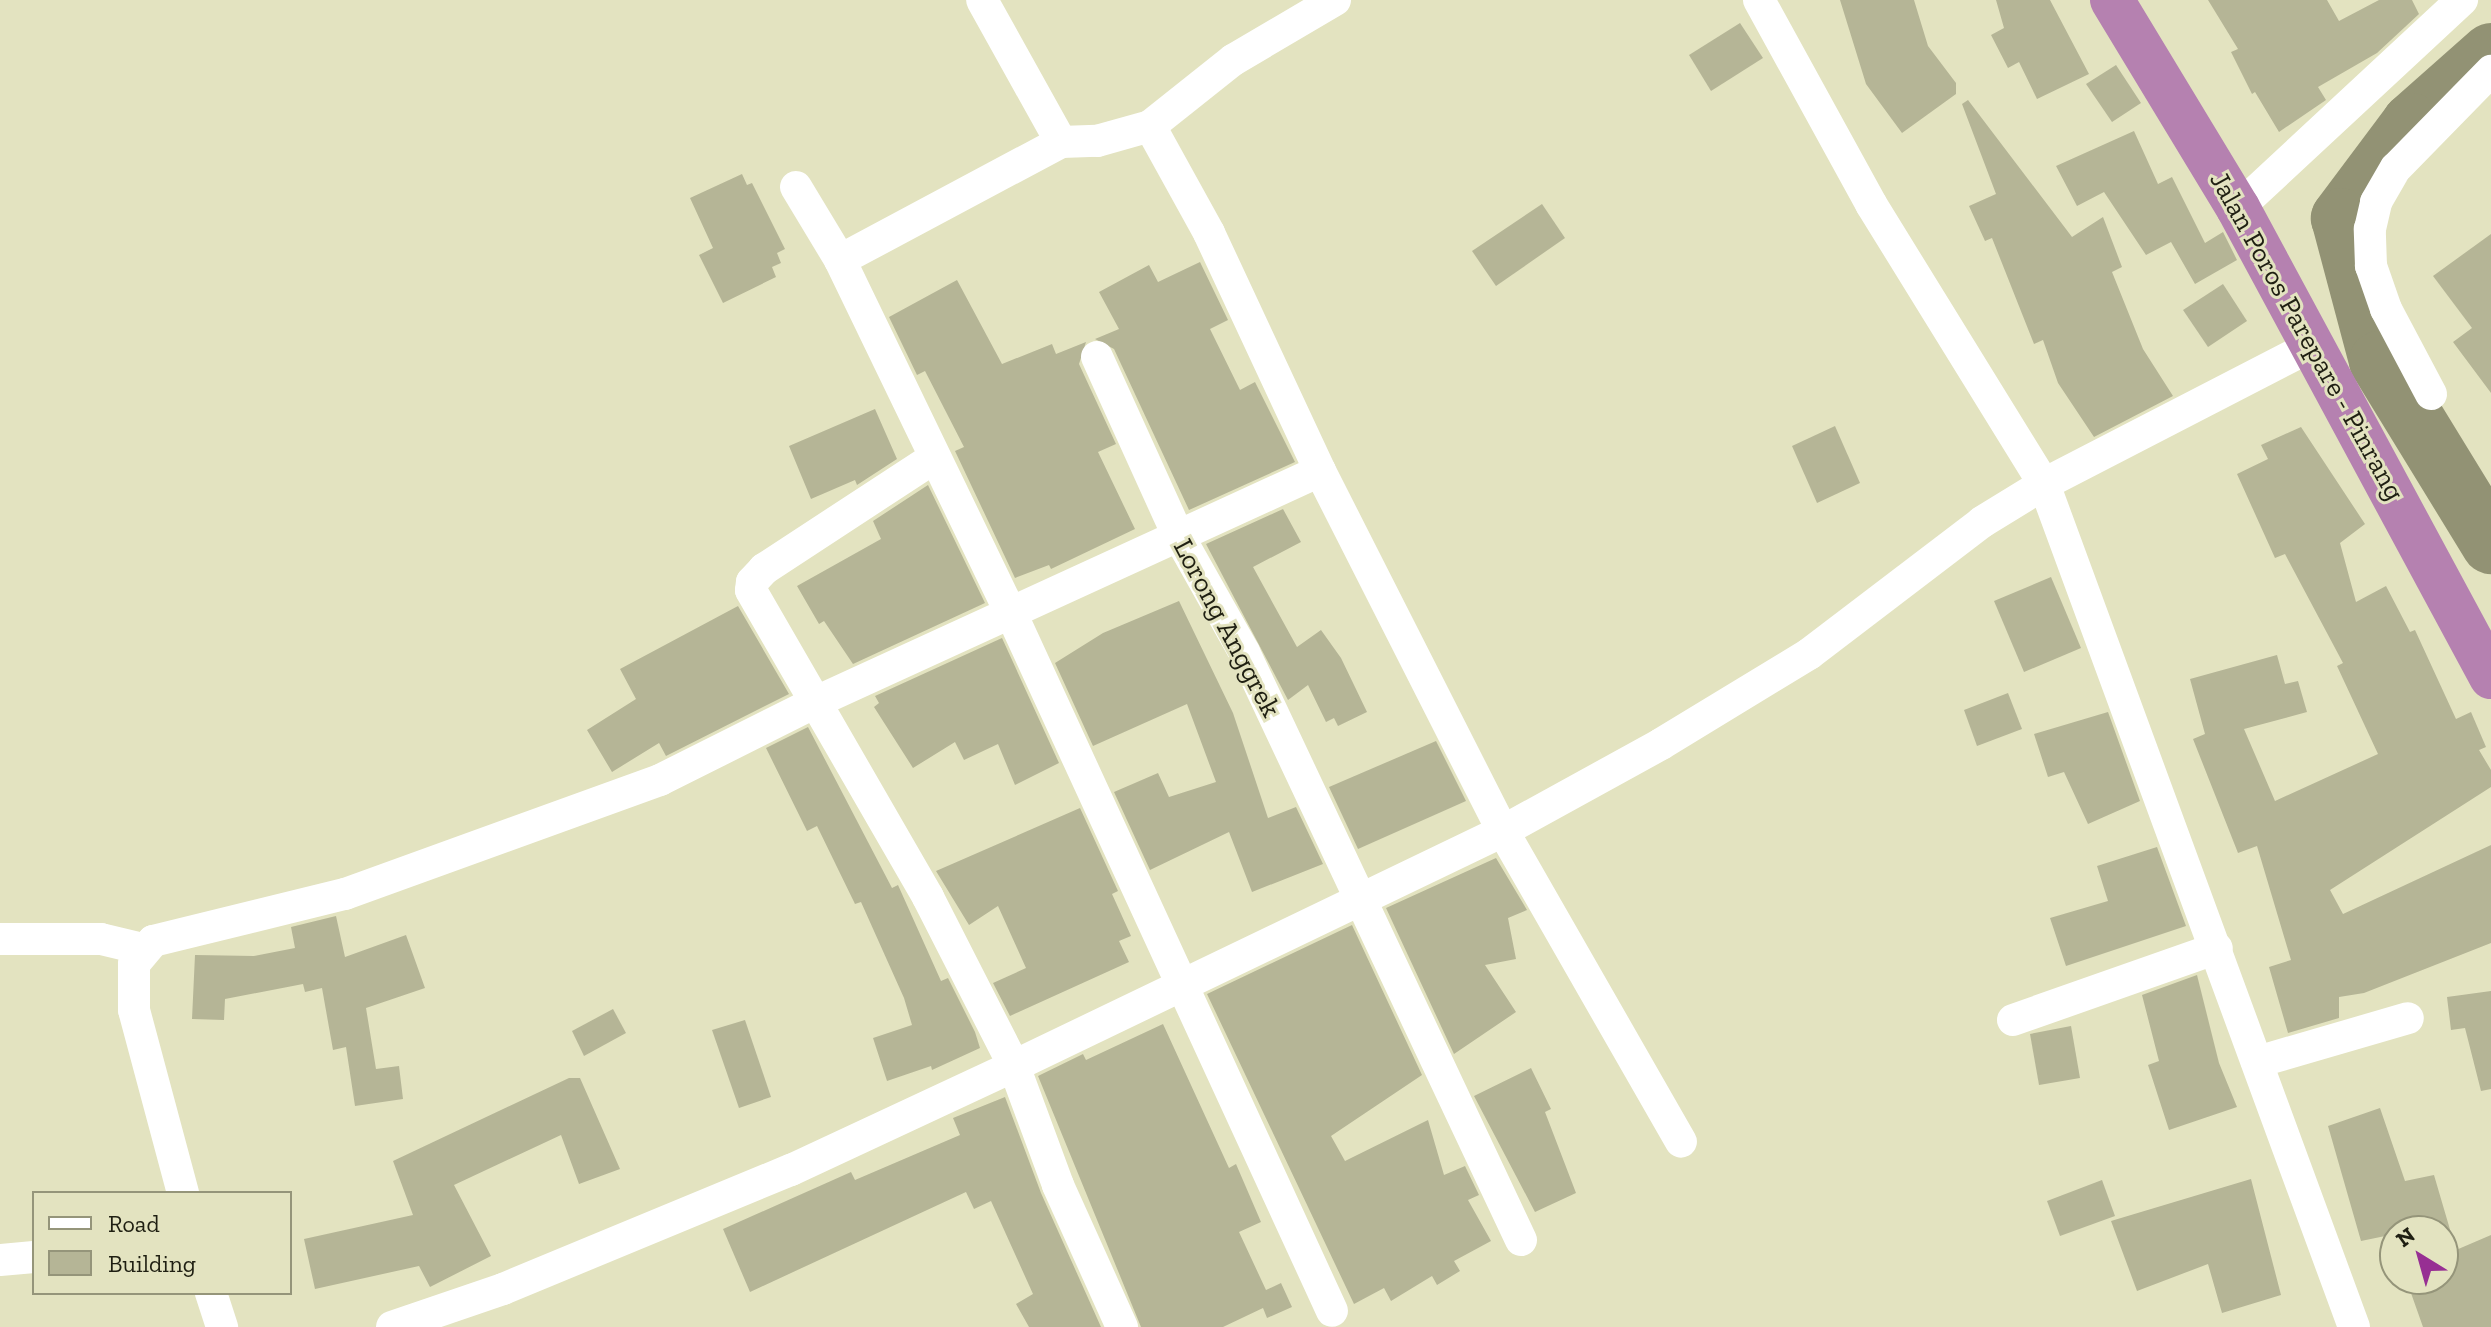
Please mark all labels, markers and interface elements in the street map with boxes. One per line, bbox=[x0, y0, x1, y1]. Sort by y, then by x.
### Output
street label: Jalan Poros Parepare - Pinrang bbox=[2202, 166, 2412, 506]
street label: Lorong Anggrek bbox=[1166, 533, 1288, 723]
legend bbox=[32, 1191, 292, 1295]
text: Road bbox=[108, 1209, 160, 1238]
north arrow bbox=[2379, 1215, 2459, 1295]
text: N bbox=[2391, 1221, 2420, 1253]
text: Building bbox=[108, 1249, 196, 1278]

